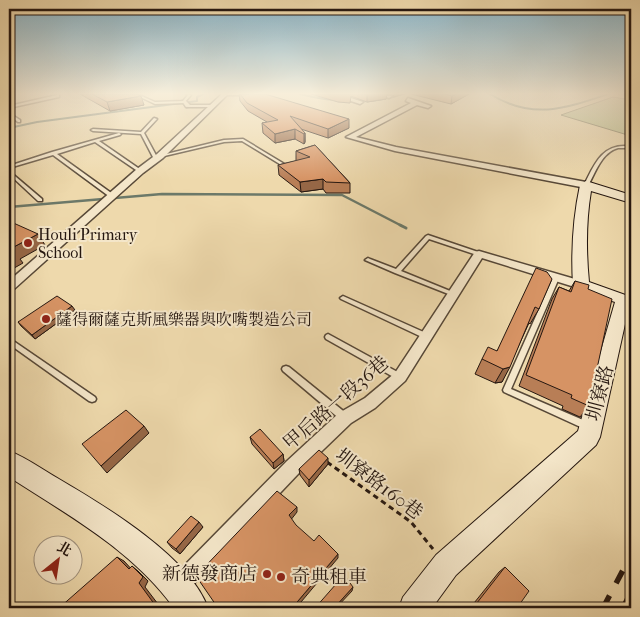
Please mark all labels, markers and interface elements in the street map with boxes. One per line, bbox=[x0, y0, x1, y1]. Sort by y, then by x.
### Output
place label: Houli Primary School bbox=[38, 225, 138, 262]
marker: Houli Primary School bbox=[22, 237, 34, 249]
place label: 薩得爾薩克斯風樂器與吹嘴製造公司 bbox=[56, 310, 312, 329]
marker: 薩得爾薩克斯風樂器與吹嘴製造公司 bbox=[40, 313, 52, 325]
street label: 甲后路一段36巷 bbox=[279, 351, 393, 455]
street label: 圳寮路 bbox=[582, 363, 618, 423]
street label: 圳寮路160巷 bbox=[331, 444, 427, 524]
north arrow bbox=[32, 534, 82, 584]
text: 北 bbox=[54, 538, 75, 560]
place label: 新德發商店 bbox=[162, 563, 257, 585]
place label: 奇典租車 bbox=[291, 566, 367, 588]
marker: 新德發商店 bbox=[261, 568, 273, 580]
marker: 奇典租車 bbox=[275, 571, 287, 583]

